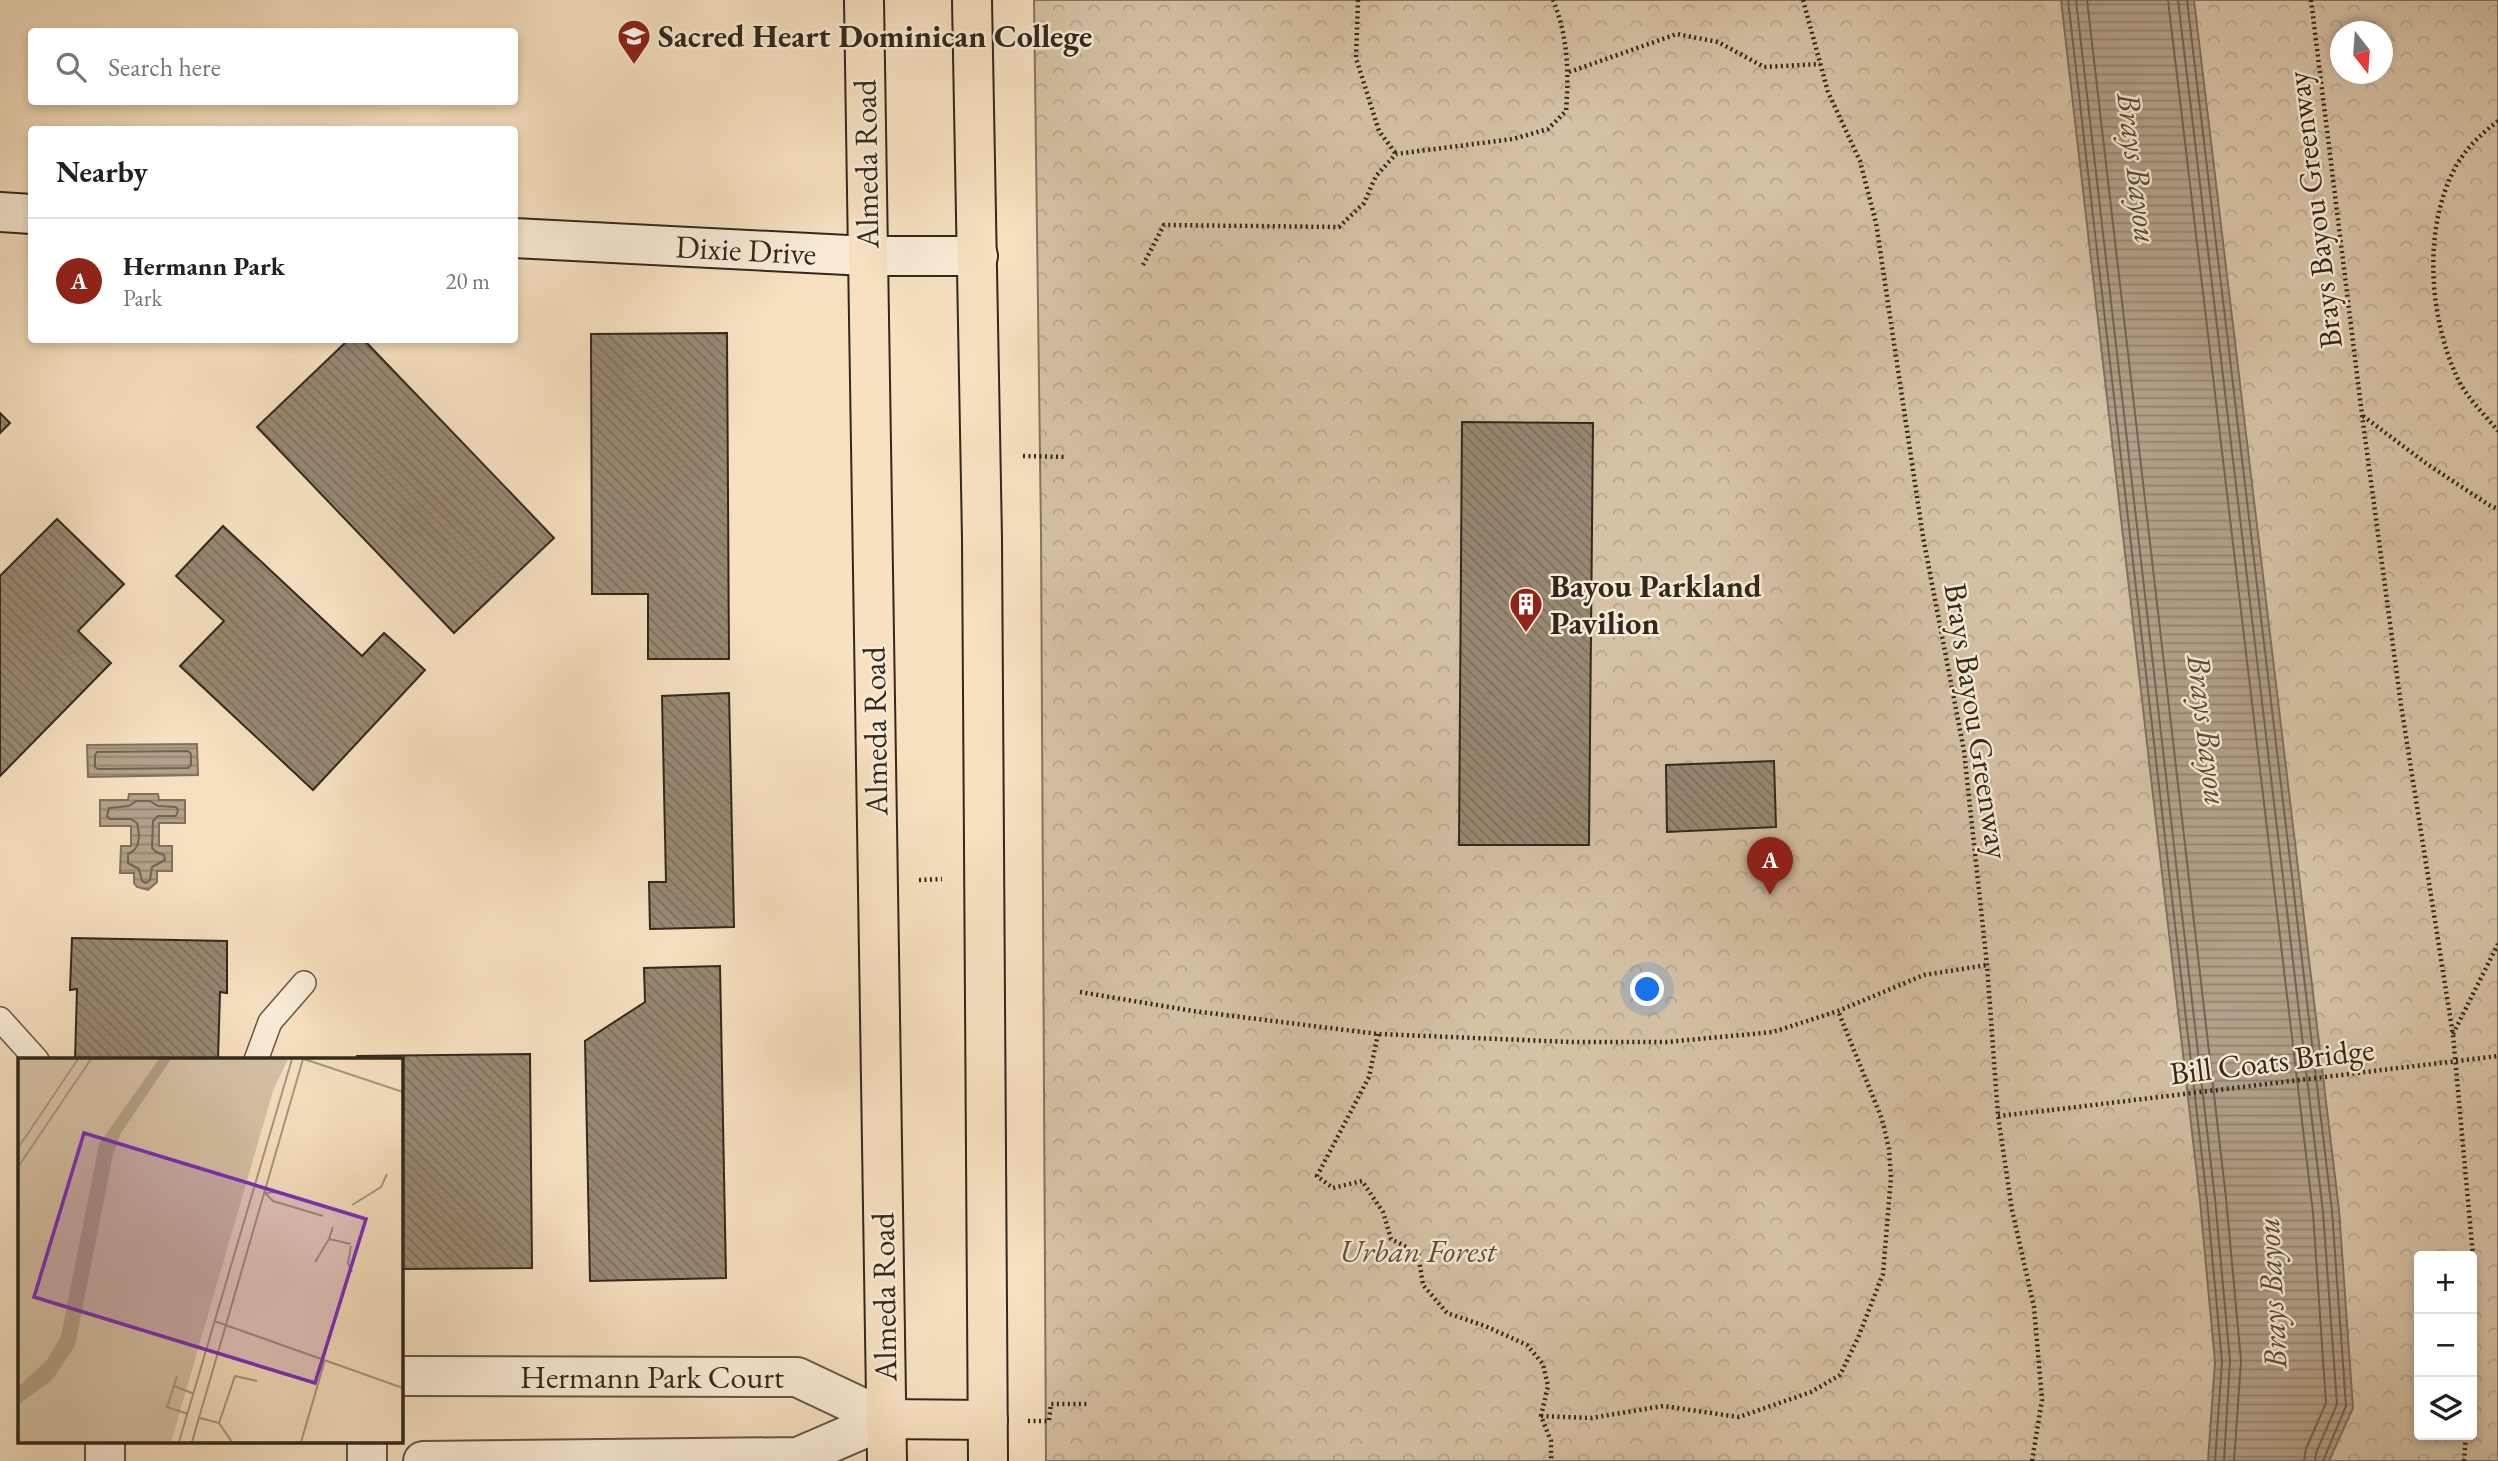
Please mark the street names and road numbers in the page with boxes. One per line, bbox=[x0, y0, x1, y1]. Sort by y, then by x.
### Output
street label: Brays Bayou Greenway bbox=[2276, 68, 2352, 351]
street label: Almeda Road bbox=[844, 78, 888, 250]
street label: Dixie Drive bbox=[675, 225, 817, 275]
street label: Brays Bayou Greenway bbox=[1934, 580, 2020, 863]
street label: Almeda Road bbox=[853, 645, 897, 817]
street label: Bill Coats Bridge bbox=[2167, 1028, 2377, 1094]
street label: Almeda Road bbox=[862, 1211, 906, 1383]
street label: Hermann Park Court bbox=[520, 1356, 784, 1398]

